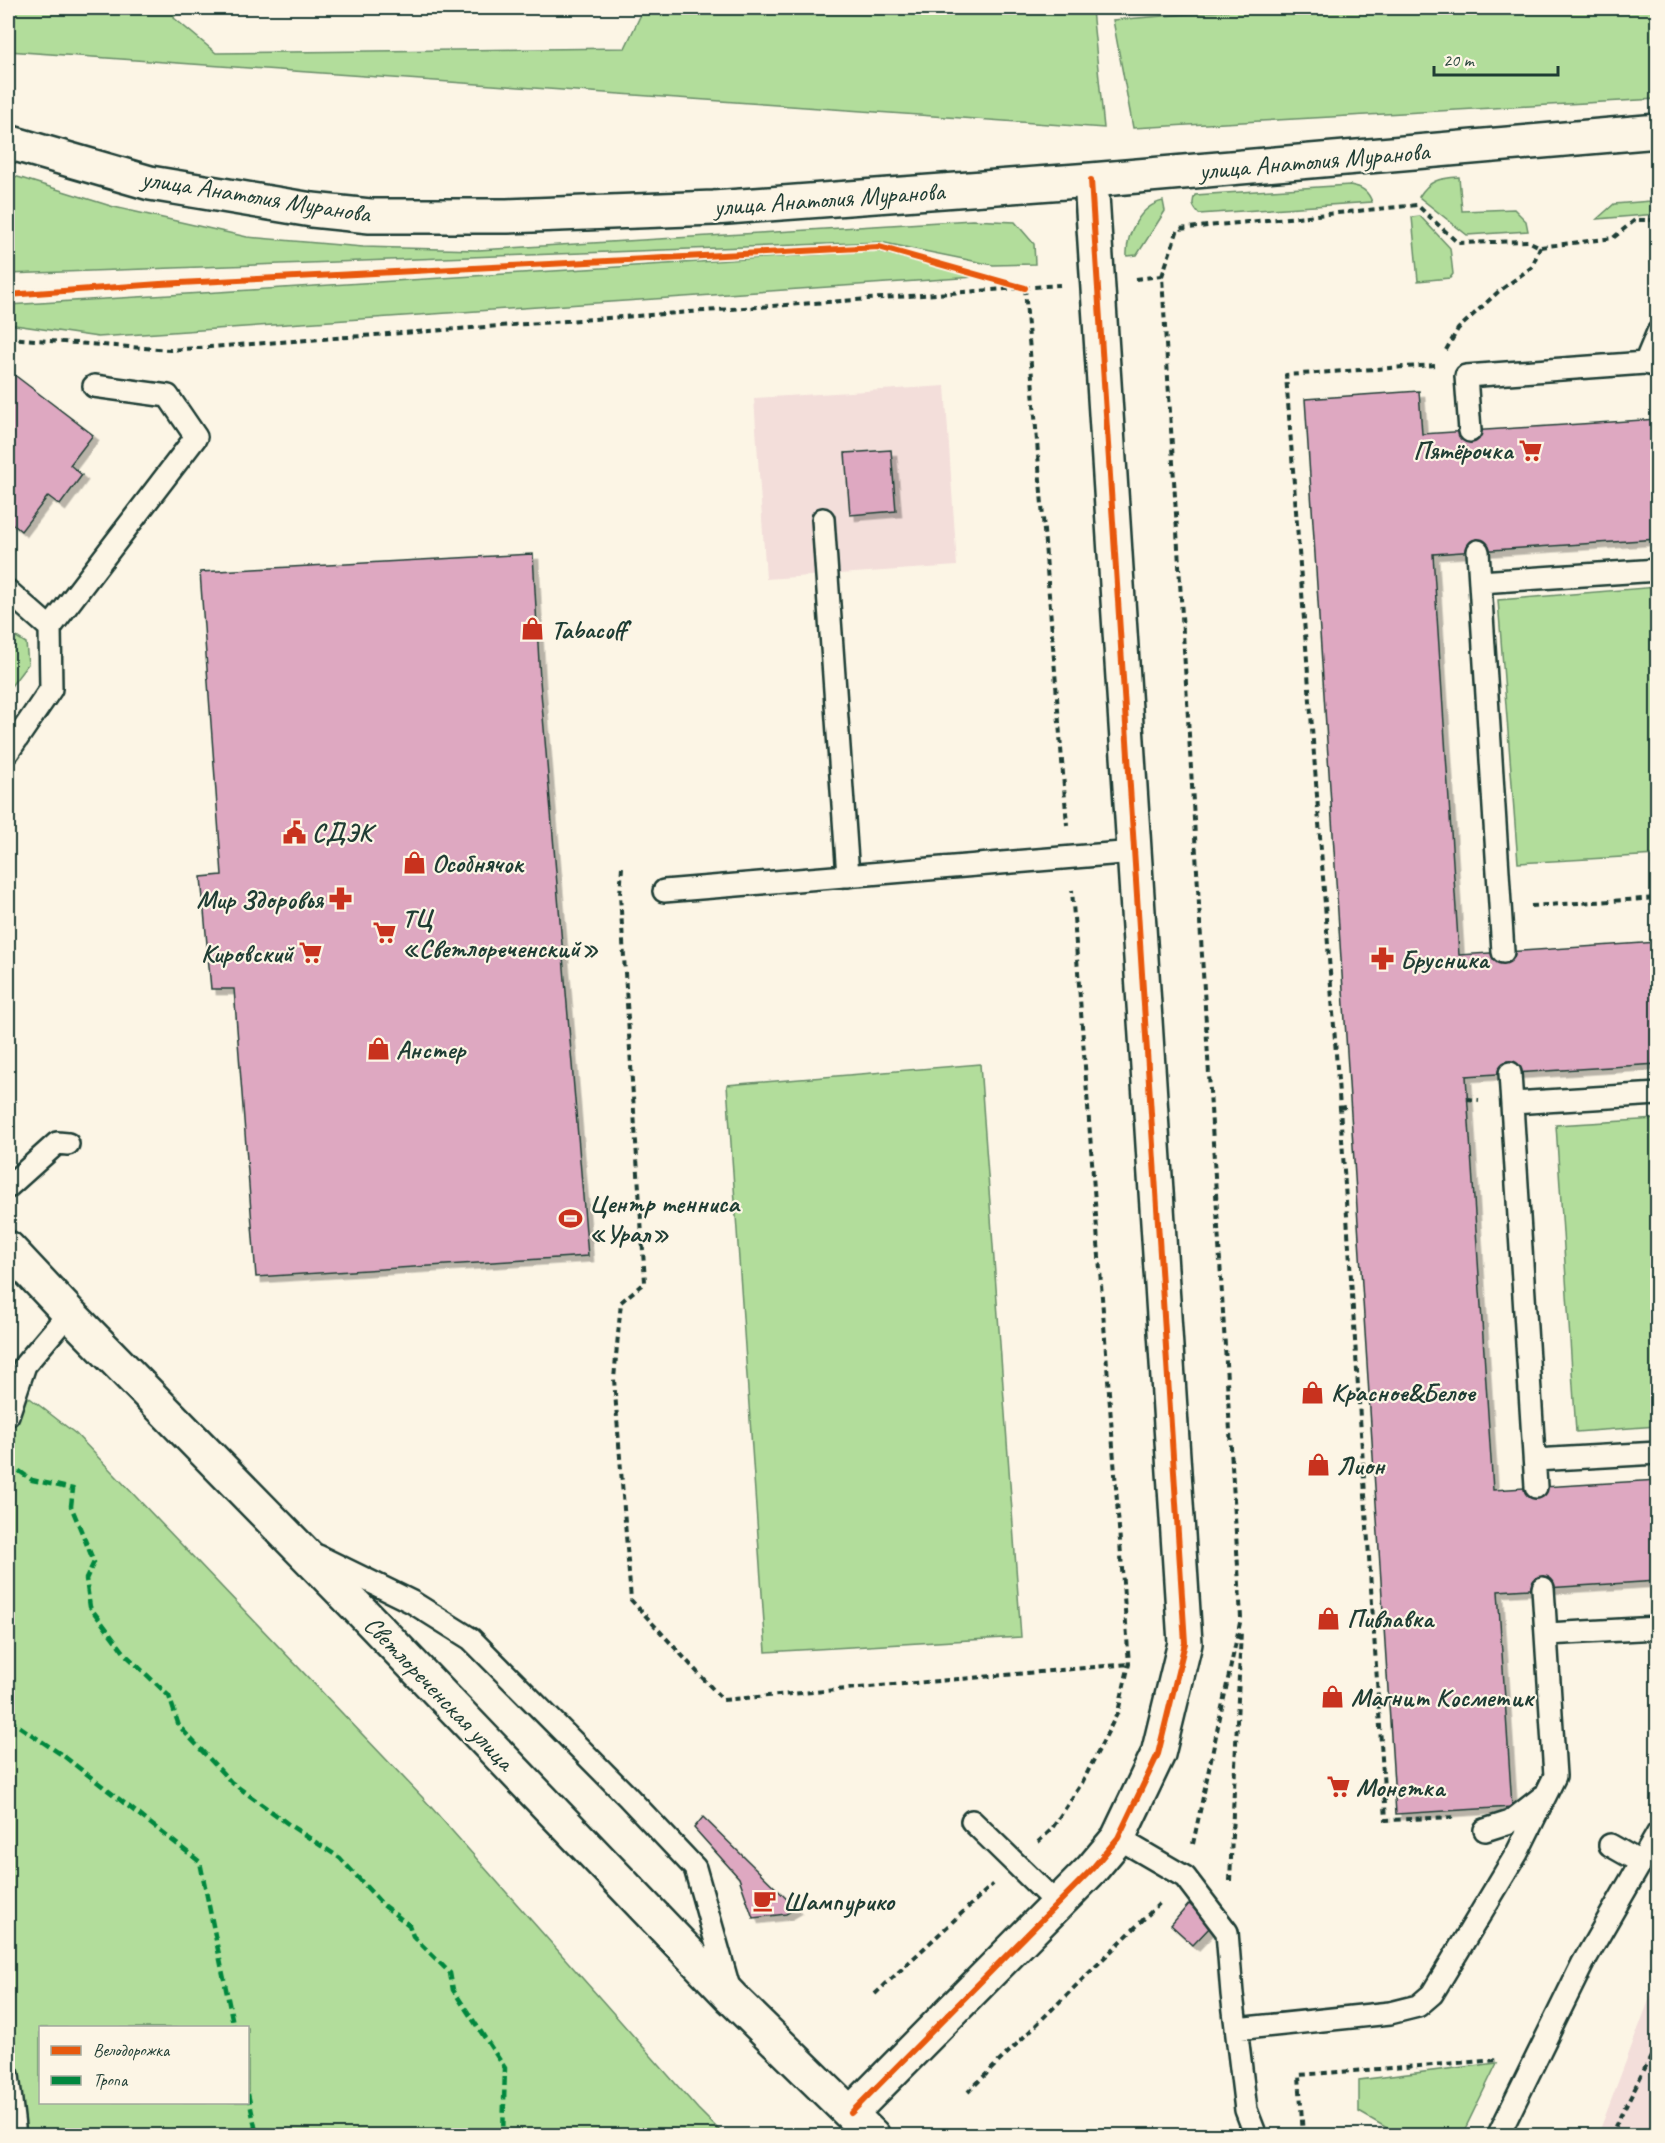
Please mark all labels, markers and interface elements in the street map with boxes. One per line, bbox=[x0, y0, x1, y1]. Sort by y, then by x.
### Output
scale bar bbox=[1434, 39, 1558, 77]
text: 20 m bbox=[1443, 49, 1476, 71]
street label: улица Анатолия Муранова bbox=[1195, 134, 1432, 188]
street label: улица Анатолия Муранова bbox=[137, 161, 374, 231]
street label: улица Анатолия Муранова bbox=[711, 174, 947, 224]
place label: Пятёрочка bbox=[1413, 434, 1515, 467]
supermarket icon: Пятёрочка bbox=[1518, 437, 1544, 463]
place label: Tabacoff bbox=[551, 613, 632, 646]
shop icon: Tabacoff bbox=[520, 616, 546, 642]
place label: СДЭК bbox=[312, 816, 377, 849]
public building icon: СДЭК bbox=[281, 819, 307, 845]
place label: Особнячок bbox=[432, 847, 525, 880]
shop icon: Особнячок bbox=[401, 850, 427, 876]
place label: Мир Здоровья bbox=[197, 883, 324, 916]
pharmacy icon: Мир Здоровья bbox=[328, 886, 354, 912]
place label: ТЦ «Светлореченский» bbox=[402, 902, 599, 965]
supermarket icon: ТЦ «Светлореченский» bbox=[371, 920, 397, 946]
place label: Кировский bbox=[201, 937, 295, 970]
supermarket icon: Кировский bbox=[298, 940, 324, 966]
place label: Брусника bbox=[1400, 943, 1491, 976]
pharmacy icon: Брусника bbox=[1369, 946, 1395, 972]
place label: Анстер bbox=[396, 1033, 467, 1066]
shop icon: Анстер bbox=[365, 1036, 391, 1062]
place label: Центр тенниса «Урал» bbox=[589, 1187, 741, 1250]
sports icon: Центр тенниса «Урал» bbox=[558, 1205, 584, 1231]
place label: Красное&Белое bbox=[1331, 1376, 1477, 1409]
shop icon: Красное&Белое bbox=[1300, 1379, 1326, 1405]
place label: Лион bbox=[1336, 1449, 1386, 1482]
shop icon: Лион bbox=[1305, 1452, 1331, 1478]
place label: Пивлавка bbox=[1347, 1602, 1436, 1635]
shop icon: Пивлавка bbox=[1316, 1605, 1342, 1631]
street label: Светлореченская улица bbox=[357, 1609, 523, 1779]
place label: Магнит Косметик bbox=[1351, 1681, 1536, 1714]
shop icon: Магнит Косметик bbox=[1320, 1684, 1346, 1710]
place label: Монетка bbox=[1356, 1771, 1447, 1804]
supermarket icon: Монетка bbox=[1325, 1774, 1351, 1800]
place label: Шампурико bbox=[783, 1885, 896, 1918]
cafe icon: Шампурико bbox=[752, 1888, 778, 1914]
legend bbox=[39, 2026, 249, 2104]
text: Велодорожка bbox=[93, 2039, 171, 2061]
text: Тропа bbox=[93, 2069, 129, 2091]

